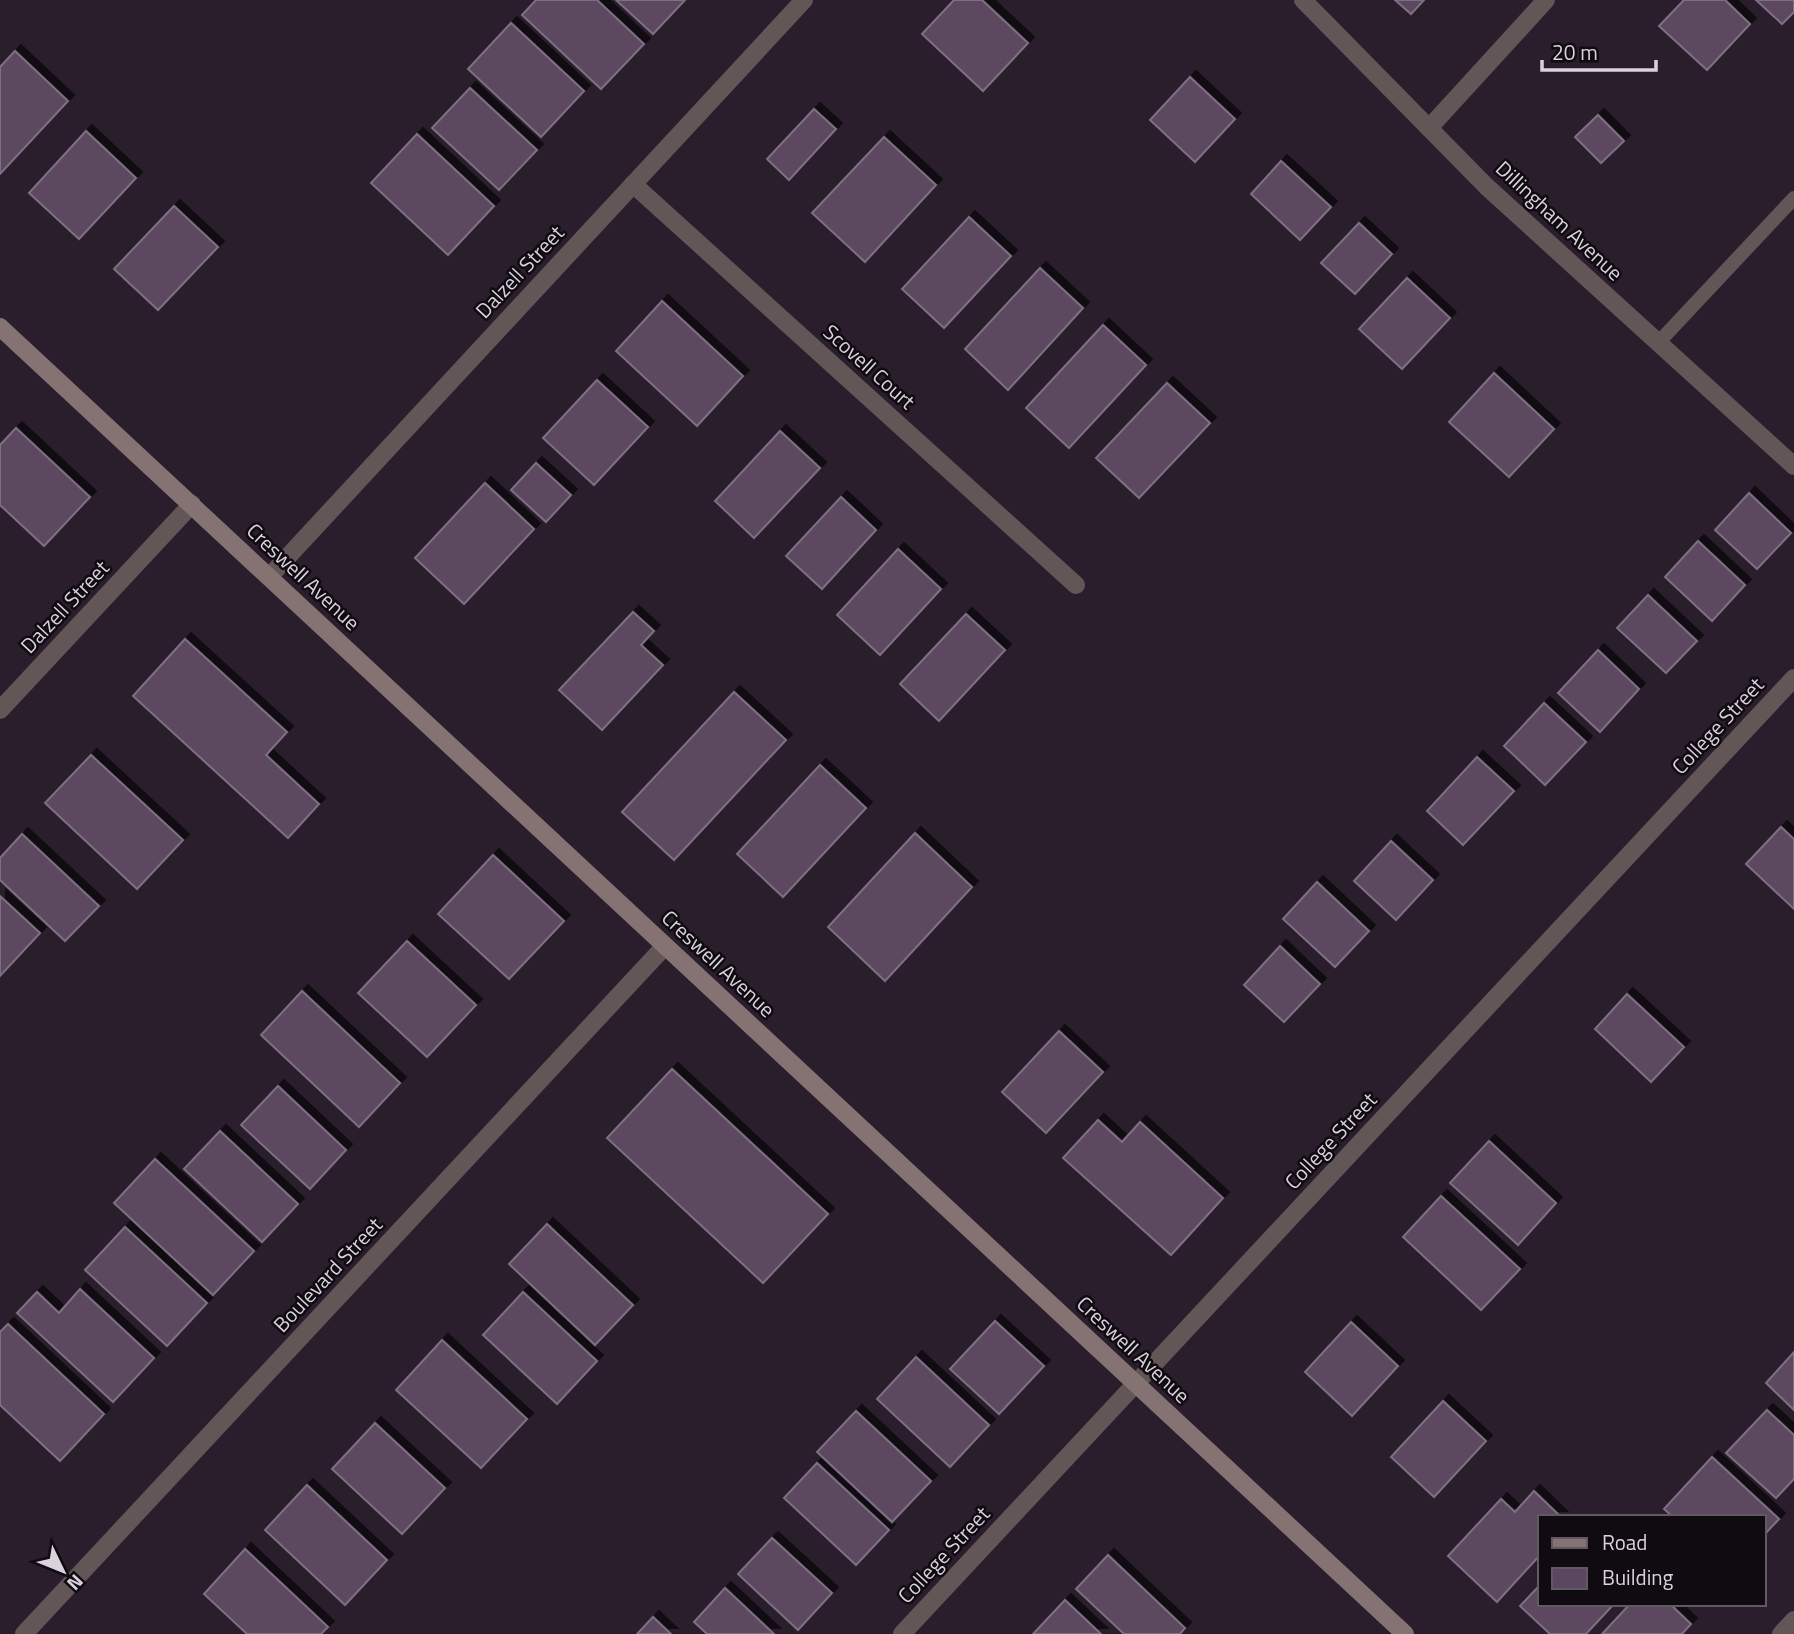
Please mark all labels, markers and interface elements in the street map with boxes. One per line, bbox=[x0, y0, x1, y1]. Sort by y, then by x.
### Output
scale bar bbox=[1542, 28, 1656, 72]
text: 20 m bbox=[1552, 36, 1598, 68]
street label: Dillingham Avenue bbox=[1489, 153, 1631, 288]
street label: Dalzell Street bbox=[468, 217, 571, 325]
street label: Scovell Court bbox=[817, 316, 923, 417]
street label: Creswell Avenue bbox=[240, 515, 368, 637]
street label: Dalzell Street bbox=[13, 552, 116, 660]
street label: College Street bbox=[1664, 669, 1771, 781]
street label: Creswell Avenue bbox=[655, 902, 783, 1024]
street label: College Street bbox=[1277, 1084, 1384, 1196]
street label: Boulevard Street bbox=[265, 1209, 390, 1339]
street label: Creswell Avenue bbox=[1070, 1288, 1198, 1410]
street label: College Street bbox=[890, 1498, 997, 1610]
legend bbox=[1538, 1515, 1766, 1606]
text: Road bbox=[1602, 1526, 1647, 1558]
north arrow bbox=[28, 1536, 98, 1606]
text: Building bbox=[1602, 1561, 1674, 1593]
text: N bbox=[61, 1568, 91, 1598]

